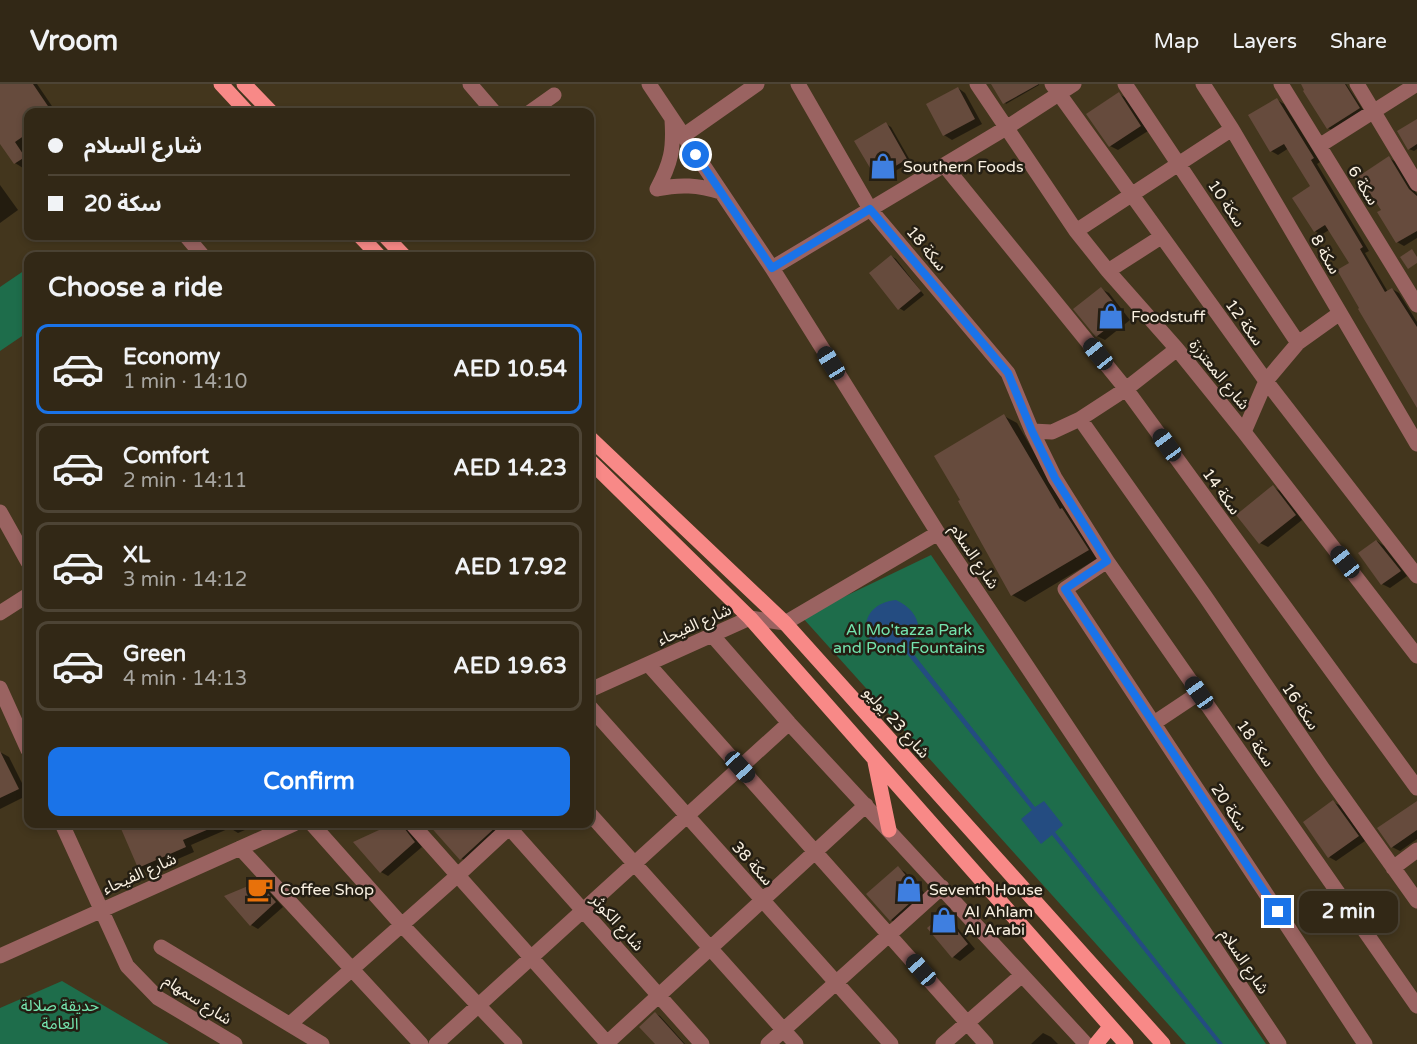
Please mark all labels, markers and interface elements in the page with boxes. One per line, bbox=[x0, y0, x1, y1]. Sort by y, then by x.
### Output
text: Vroom bbox=[30, 24, 118, 58]
text: Map bbox=[1154, 29, 1199, 54]
text: Layers bbox=[1232, 29, 1297, 54]
text: Share bbox=[1330, 29, 1387, 54]
text: شارع السلام bbox=[84, 133, 202, 159]
route start bbox=[682, 141, 709, 168]
shop icon: Southern Foods bbox=[868, 151, 898, 181]
place label: Southern Foods bbox=[903, 157, 1024, 177]
street label: سكة 6 bbox=[1343, 162, 1383, 209]
street label: سكة 10 bbox=[1203, 176, 1249, 231]
text: سكة 20 bbox=[84, 191, 162, 217]
street label: سكة 18 bbox=[902, 222, 951, 275]
street label: سكة 8 bbox=[1306, 231, 1344, 278]
text: Choose a ride bbox=[48, 271, 223, 304]
street label: سكة 12 bbox=[1221, 295, 1268, 350]
shop icon: Foodstuff bbox=[1096, 301, 1126, 331]
place label: Foodstuff bbox=[1131, 307, 1206, 327]
car bbox=[1080, 334, 1116, 374]
street label: شارع المعتززة bbox=[1183, 335, 1254, 415]
icon: car bbox=[51, 342, 105, 396]
car bbox=[814, 343, 848, 383]
text: Economy bbox=[123, 344, 220, 370]
text: AED 10.54 bbox=[453, 356, 567, 382]
text: 1 min · 14:10 bbox=[123, 370, 247, 394]
car bbox=[1149, 425, 1185, 465]
icon: car bbox=[51, 441, 105, 495]
text: Comfort bbox=[123, 443, 209, 469]
text: AED 14.23 bbox=[453, 455, 567, 481]
street label: سكة 14 bbox=[1198, 464, 1245, 519]
text: 2 min · 14:11 bbox=[123, 469, 247, 493]
street label: شارع السلام bbox=[943, 520, 1003, 594]
icon: car bbox=[51, 540, 105, 594]
text: XL bbox=[123, 542, 150, 568]
car bbox=[1327, 542, 1363, 582]
text: AED 17.92 bbox=[454, 554, 567, 580]
text: 3 min · 14:12 bbox=[123, 568, 247, 592]
street label: شارع الفيحاء bbox=[654, 600, 735, 652]
park label: Al Mo'tazza Park and Pond Fountains bbox=[833, 620, 985, 658]
icon: car bbox=[51, 639, 105, 693]
text: Green bbox=[123, 641, 186, 667]
text: AED 19.63 bbox=[453, 653, 567, 679]
text: 4 min · 14:13 bbox=[123, 667, 247, 691]
car bbox=[1181, 673, 1217, 713]
street label: سكة 16 bbox=[1277, 679, 1323, 734]
street label: شارع 23 يوليو bbox=[857, 683, 934, 764]
street label: سكة 18 bbox=[1232, 716, 1278, 771]
button: Confirm bbox=[48, 747, 570, 816]
car bbox=[721, 748, 759, 786]
street label: سكة 20 bbox=[1206, 780, 1252, 835]
street label: سكة 38 bbox=[727, 837, 777, 890]
street label: شارع الفيحاء bbox=[99, 849, 180, 901]
cafe icon: Coffee Shop bbox=[245, 874, 275, 904]
shop icon: Seventh House bbox=[894, 874, 924, 904]
place label: Coffee Shop bbox=[280, 880, 374, 900]
place label: Seventh House bbox=[929, 880, 1043, 900]
street label: شارع الكوثر bbox=[584, 889, 648, 957]
callout: 2 min bbox=[1299, 891, 1398, 933]
route end bbox=[1264, 898, 1291, 925]
text: 2 min bbox=[1322, 900, 1375, 924]
place label: Al Ahlam Al Arabi bbox=[964, 902, 1033, 940]
shop icon: Al Ahlam Al Arabi bbox=[929, 905, 959, 935]
street label: شارع السلام bbox=[1213, 925, 1273, 999]
car bbox=[902, 951, 940, 989]
street label: شارع سمهام bbox=[158, 970, 235, 1031]
park label: حديقة صلالة العامة bbox=[21, 996, 99, 1034]

